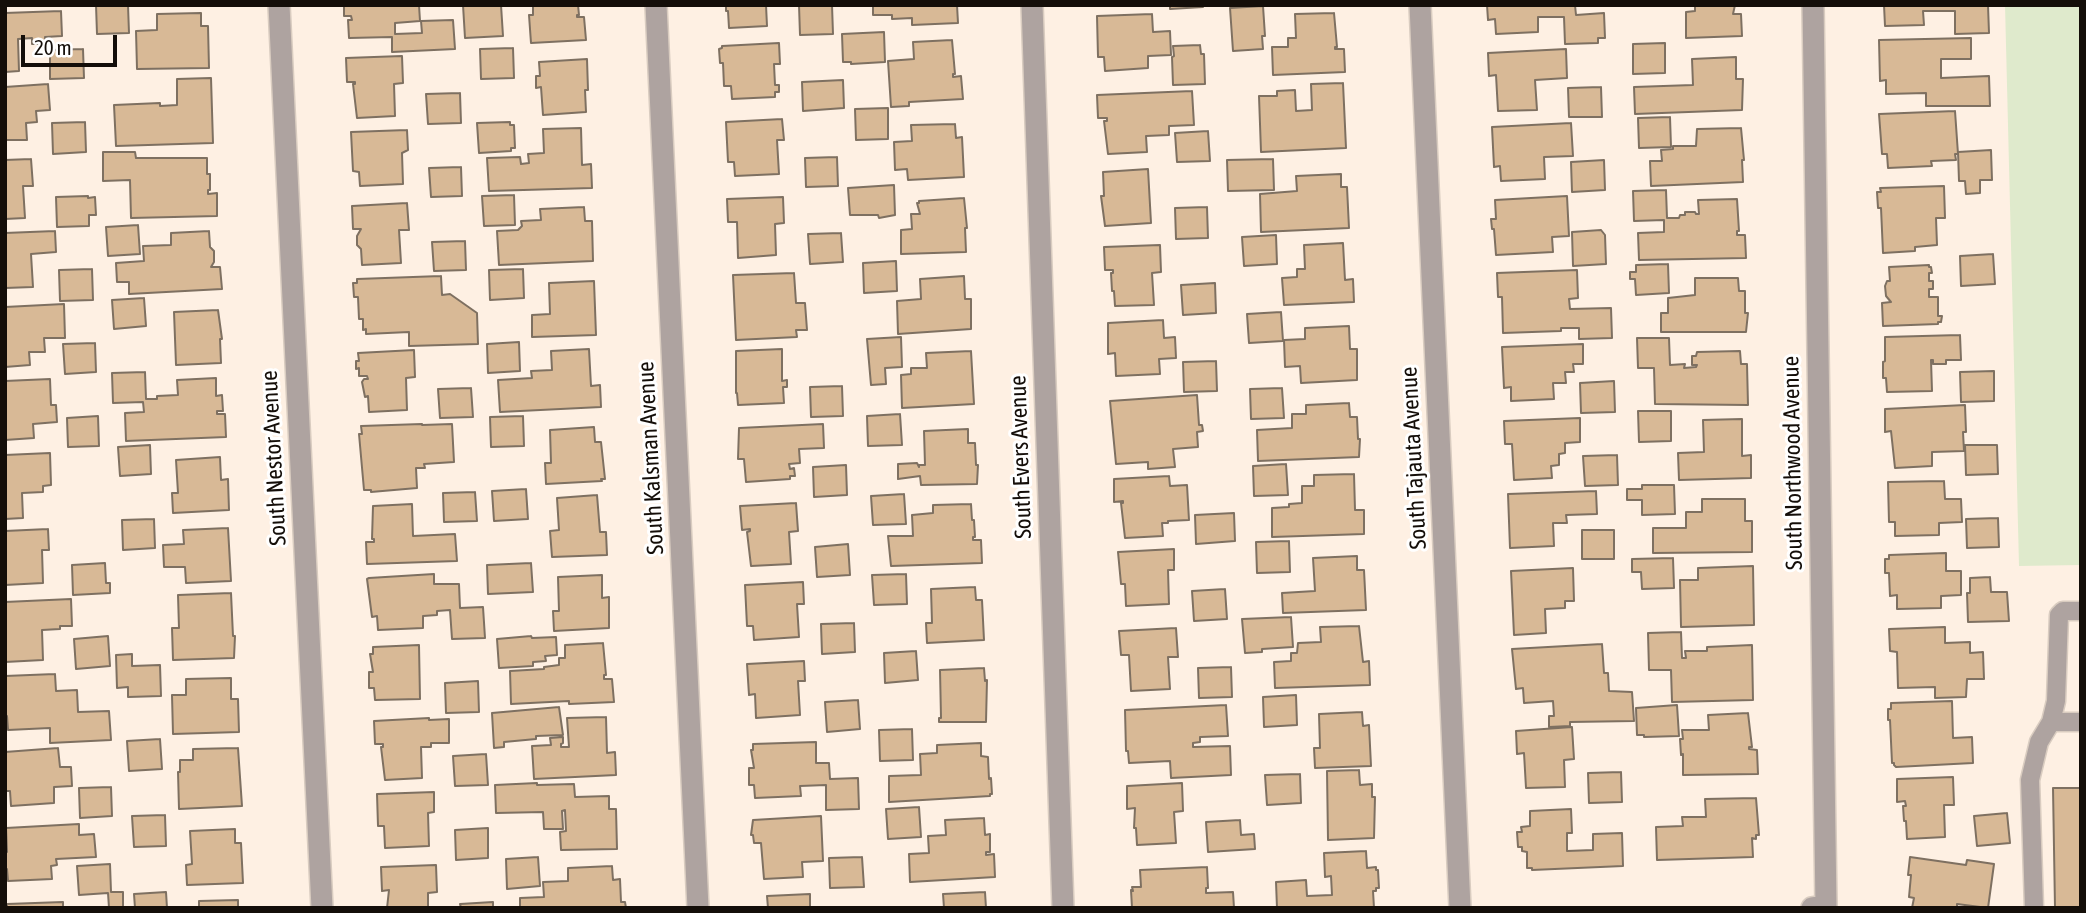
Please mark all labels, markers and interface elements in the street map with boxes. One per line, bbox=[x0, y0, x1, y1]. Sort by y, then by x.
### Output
scale bar bbox=[24, 21, 121, 65]
text: 20 m bbox=[34, 35, 72, 59]
street label: South Northwood Avenue bbox=[1777, 356, 1809, 570]
street label: South Kalsman Avenue bbox=[632, 361, 670, 555]
street label: South Tajauta Avenue bbox=[1395, 366, 1433, 550]
street label: South Nestor Avenue bbox=[256, 370, 292, 546]
street label: South Evers Avenue bbox=[1004, 375, 1038, 539]

